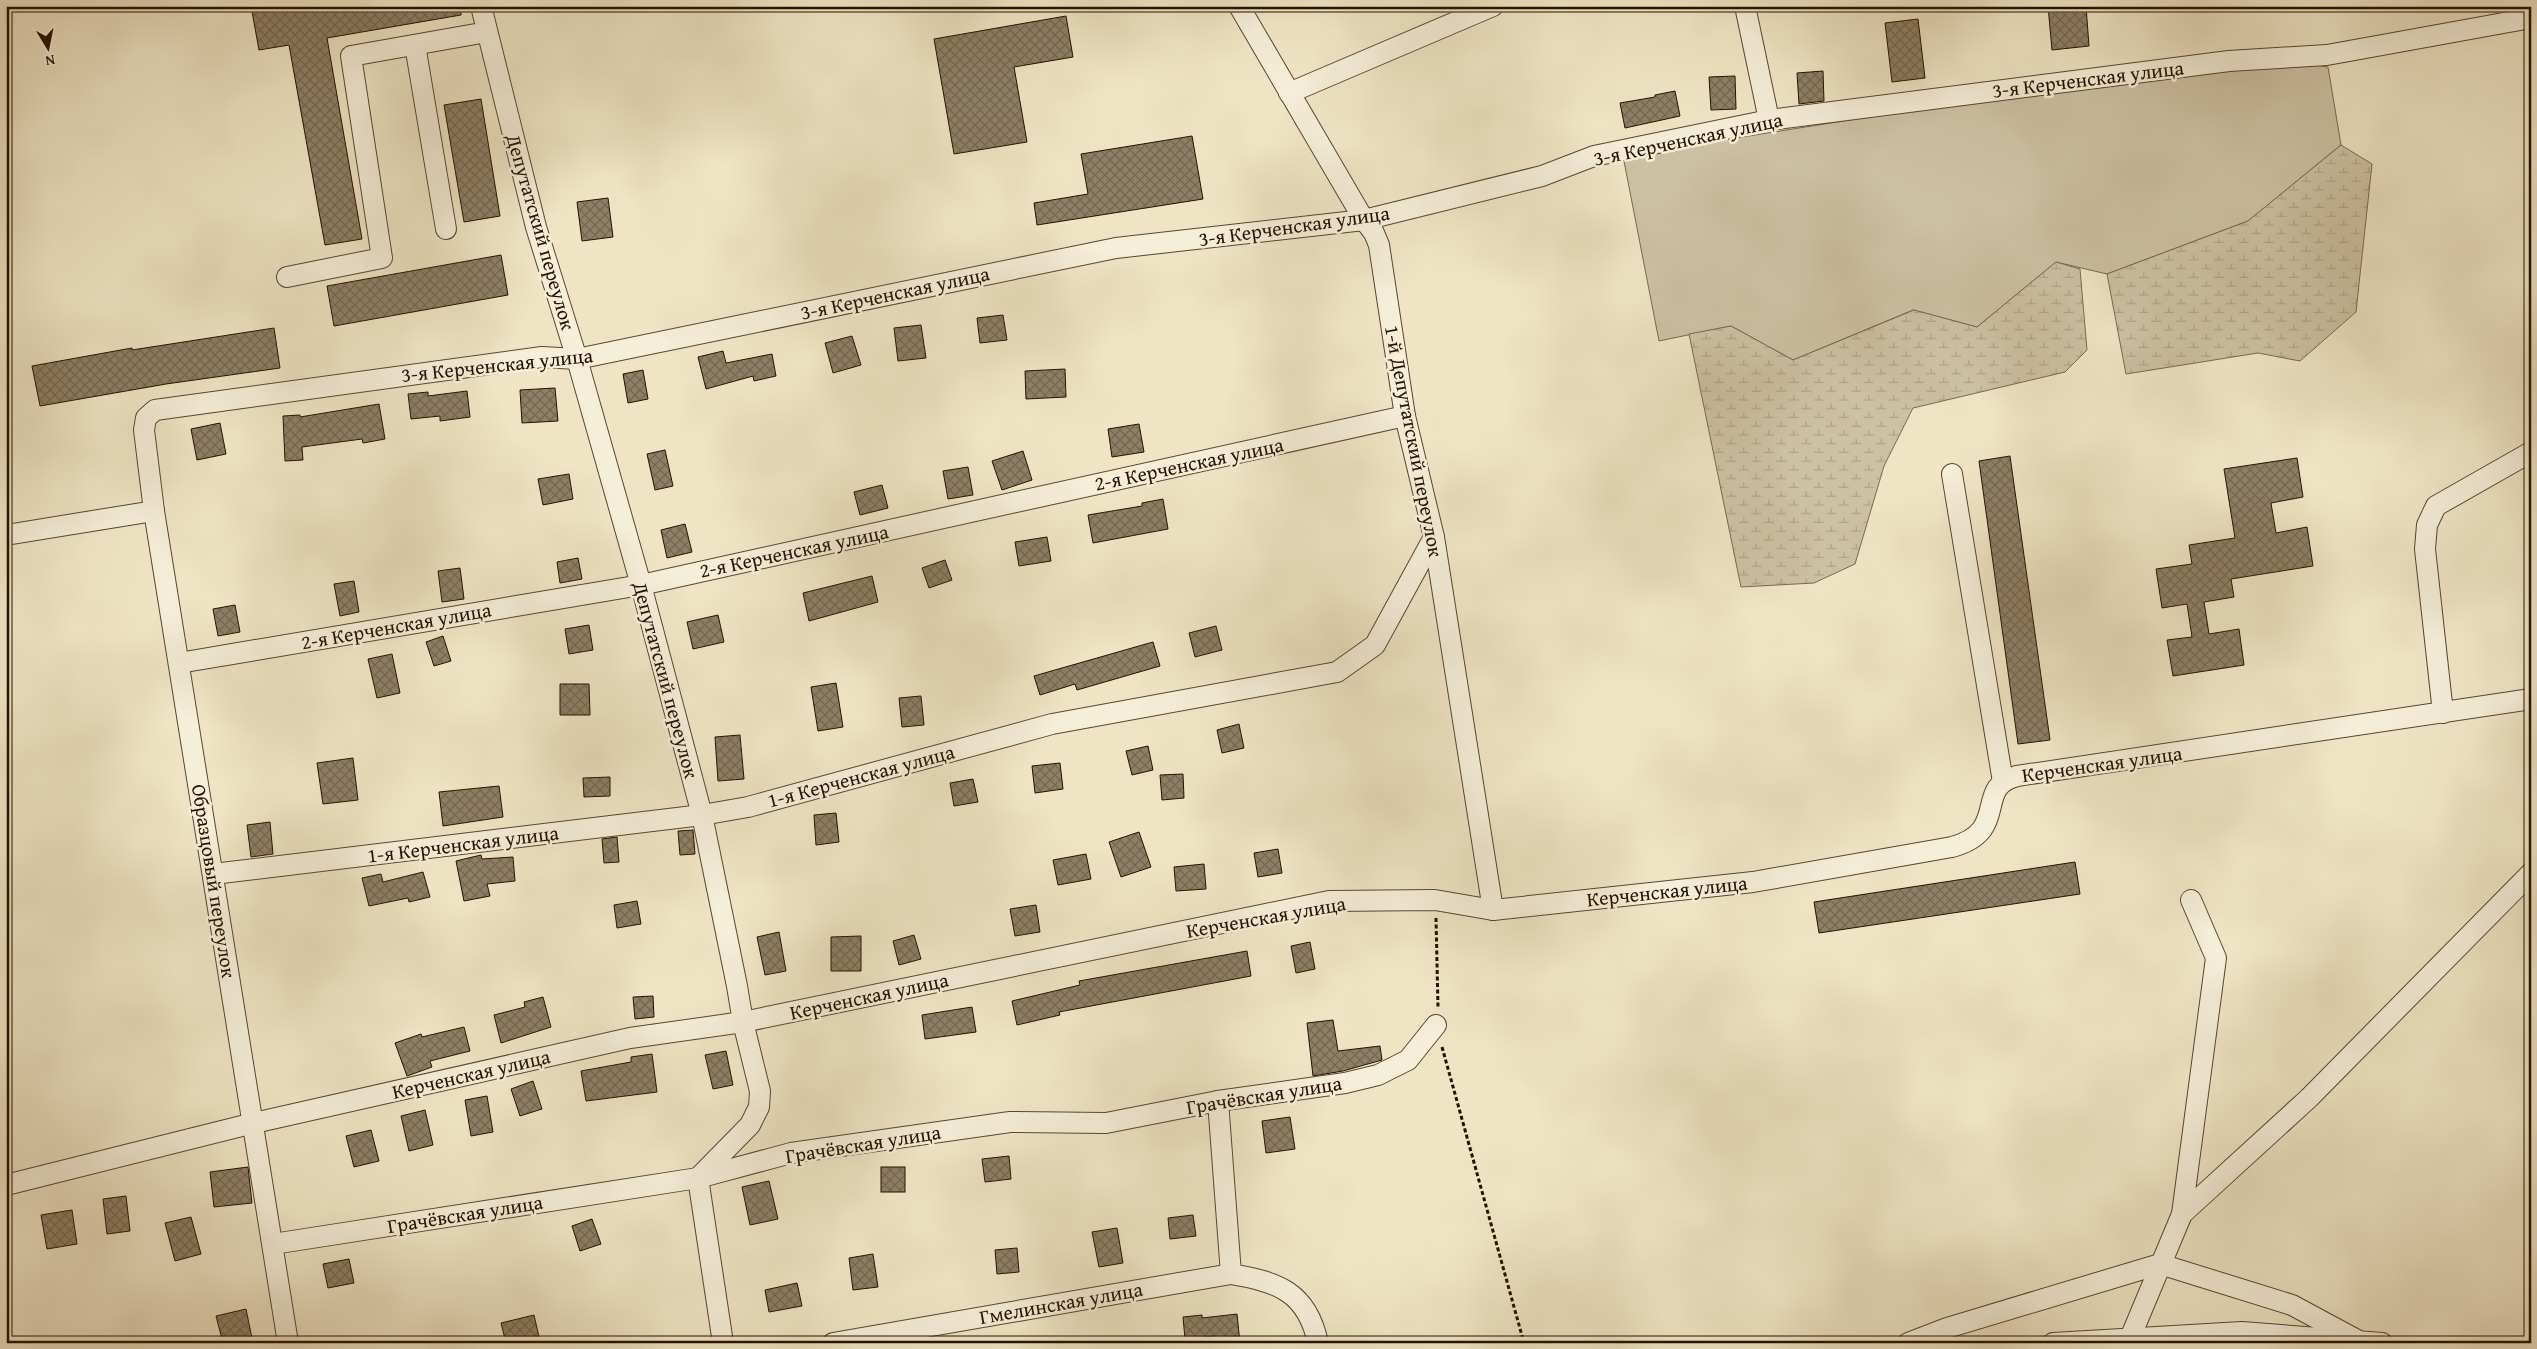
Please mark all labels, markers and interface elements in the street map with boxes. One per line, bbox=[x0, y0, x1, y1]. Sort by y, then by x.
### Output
north arrow bbox=[22, 22, 72, 72]
text: N bbox=[43, 50, 57, 72]
street label: 3-я Керченская улица bbox=[1991, 52, 2186, 105]
street label: 3-я Керченская улица bbox=[1591, 104, 1786, 173]
street label: Депутатский переулок bbox=[499, 129, 584, 334]
street label: 3-я Керченская улица bbox=[1197, 198, 1392, 253]
street label: 3-я Керченская улица bbox=[798, 258, 993, 327]
street label: 1-й Депутатский переулок bbox=[1378, 323, 1451, 560]
street label: 3-я Керченская улица bbox=[400, 340, 595, 389]
street label: 2-я Керченская улица bbox=[1092, 429, 1287, 498]
street label: 2-я Керченская улица bbox=[697, 516, 892, 585]
street label: Депутатский переулок bbox=[626, 577, 707, 782]
street label: 2-я Керченская улица bbox=[299, 594, 494, 657]
street label: 1-я Керченская улица bbox=[764, 736, 958, 814]
street label: Керченская улица bbox=[2020, 738, 2184, 789]
street label: Образцовый переулок bbox=[185, 782, 244, 980]
street label: 1-я Керченская улица bbox=[366, 817, 561, 870]
street label: Керченская улица bbox=[1585, 868, 1749, 913]
street label: Керченская улица bbox=[1184, 888, 1348, 945]
street label: Керченская улица bbox=[787, 964, 951, 1026]
street label: Керченская улица bbox=[389, 1041, 553, 1106]
street label: Грачёвская улица bbox=[1184, 1068, 1344, 1121]
street label: Грачёвская улица bbox=[783, 1117, 943, 1170]
street label: Грачёвская улица bbox=[385, 1187, 545, 1240]
street label: Гмелинская улица bbox=[977, 1274, 1145, 1331]

